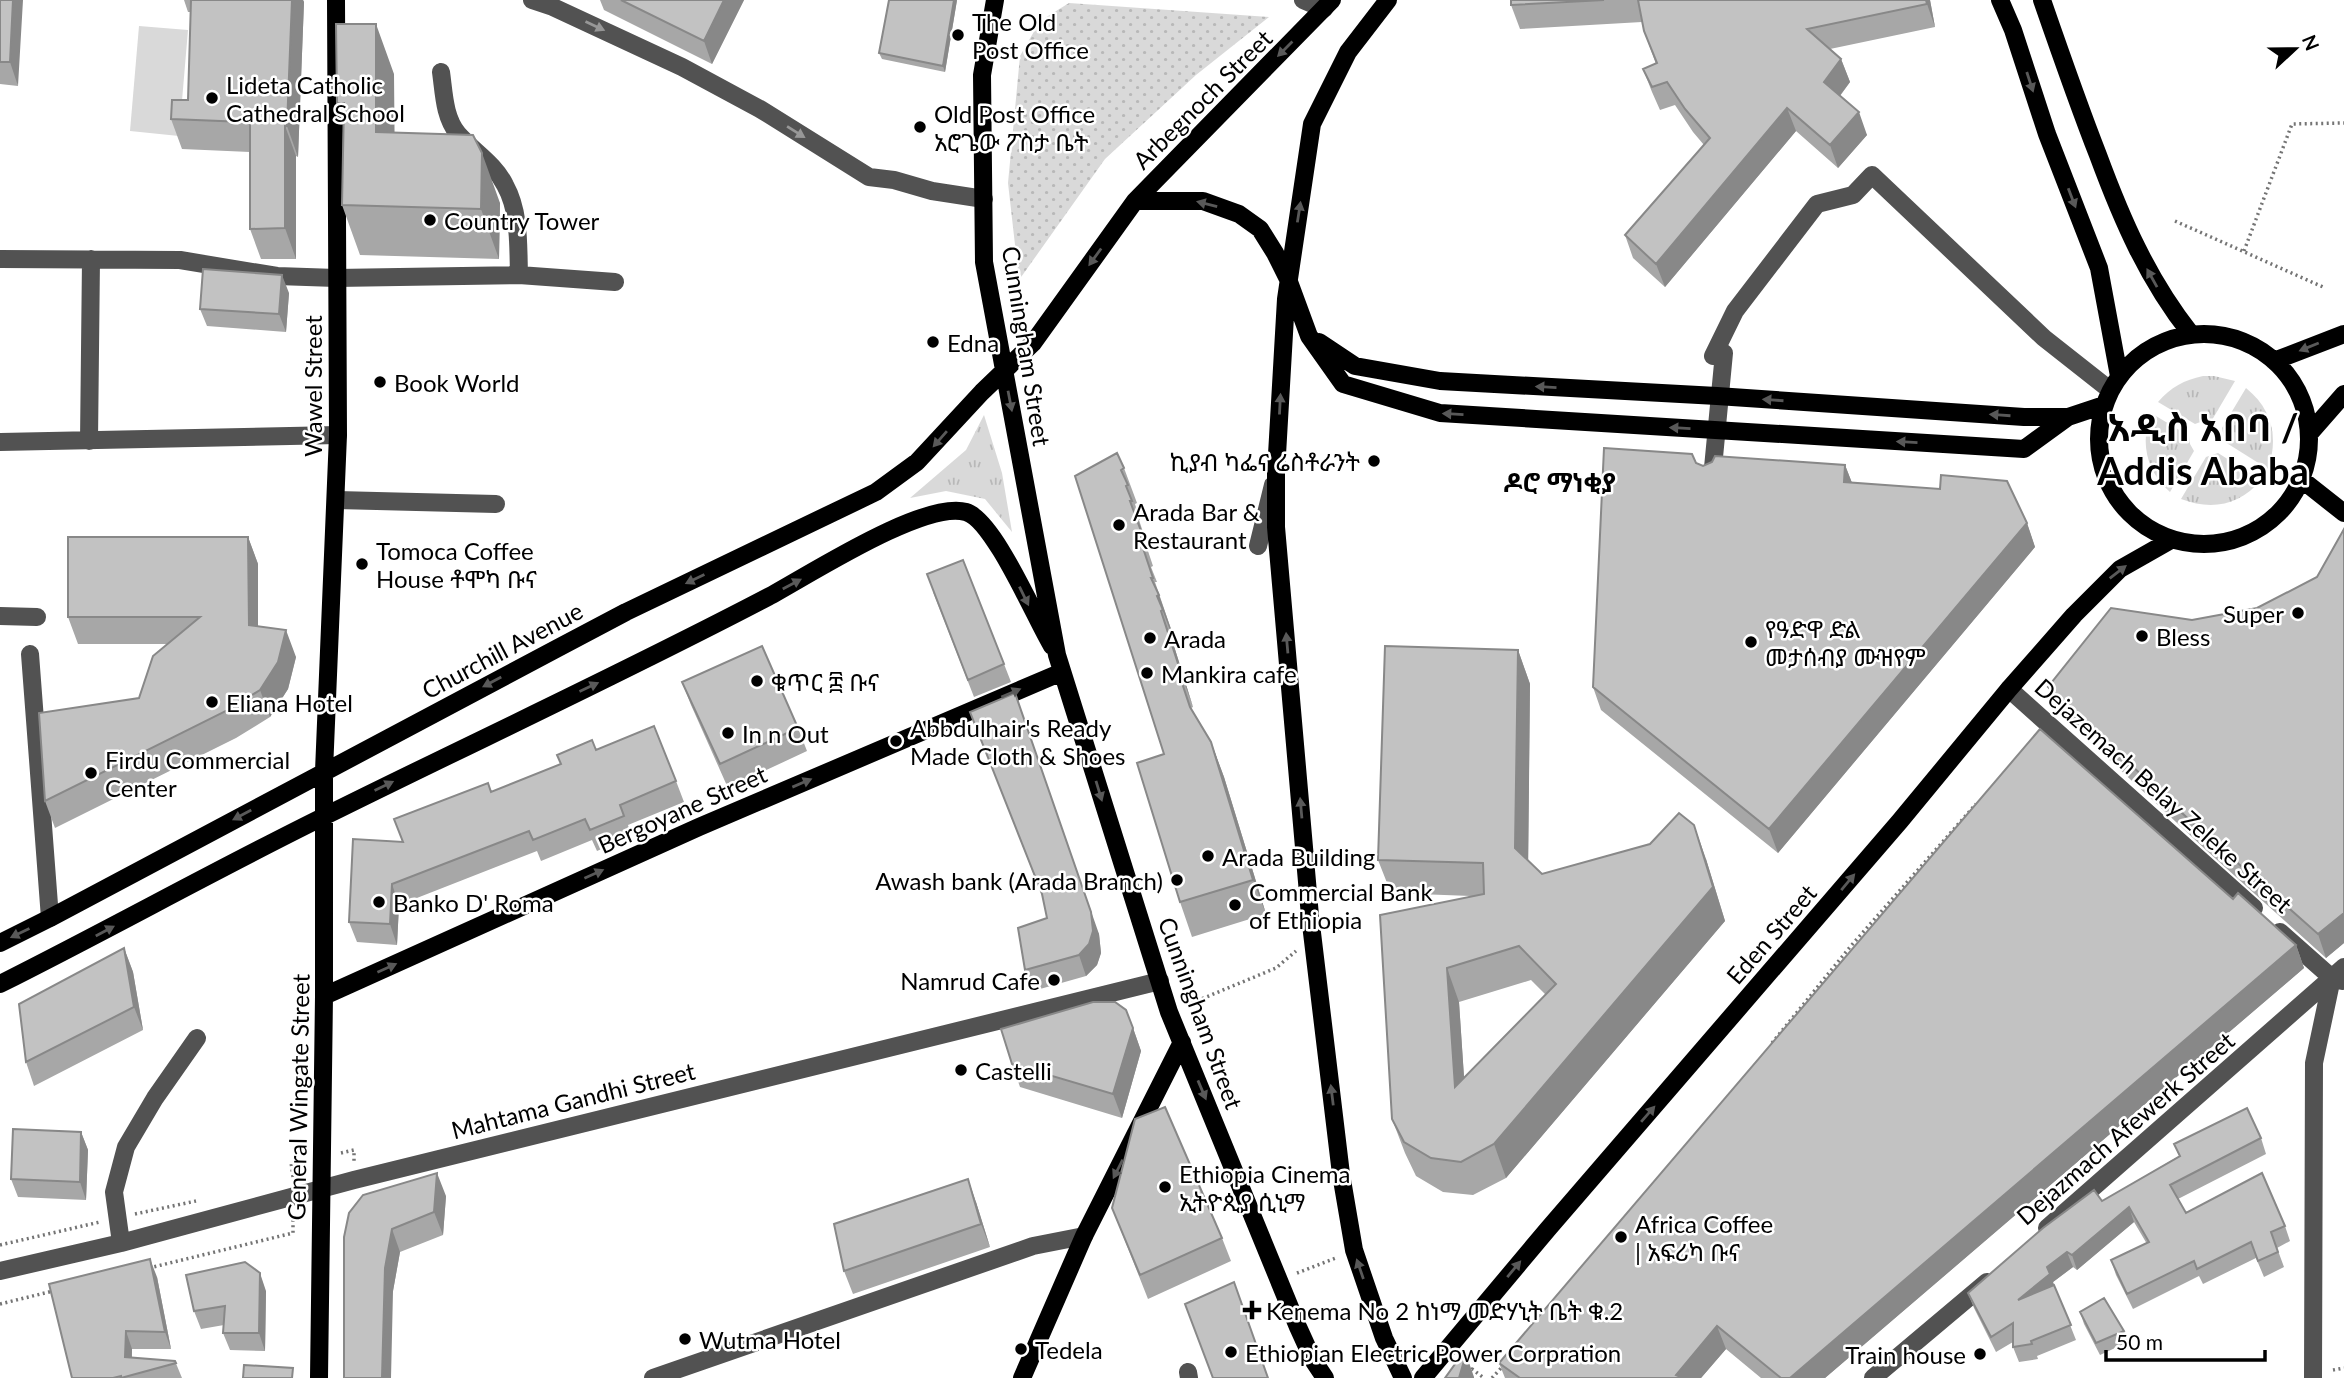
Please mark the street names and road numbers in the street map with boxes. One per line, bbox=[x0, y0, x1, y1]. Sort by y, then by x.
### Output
street label: Arbegnoch Street bbox=[1126, 23, 1278, 175]
street label: Cunningham Street bbox=[997, 244, 1057, 448]
street label: Wawel Street bbox=[298, 315, 327, 457]
street label: Churchill Avenue bbox=[417, 595, 587, 705]
street label: Dejazemach Belay Zeleke Street bbox=[2029, 672, 2299, 918]
street label: Bergoyane Street bbox=[593, 759, 771, 859]
street label: Eden Street bbox=[1720, 878, 1822, 990]
street label: Cunningham Street bbox=[1153, 913, 1249, 1113]
street label: General Wingate Street bbox=[281, 973, 315, 1221]
street label: Dejazmach Afewerk Street bbox=[2010, 1025, 2240, 1230]
street label: Mahtama Gandhi Street bbox=[448, 1056, 698, 1144]

